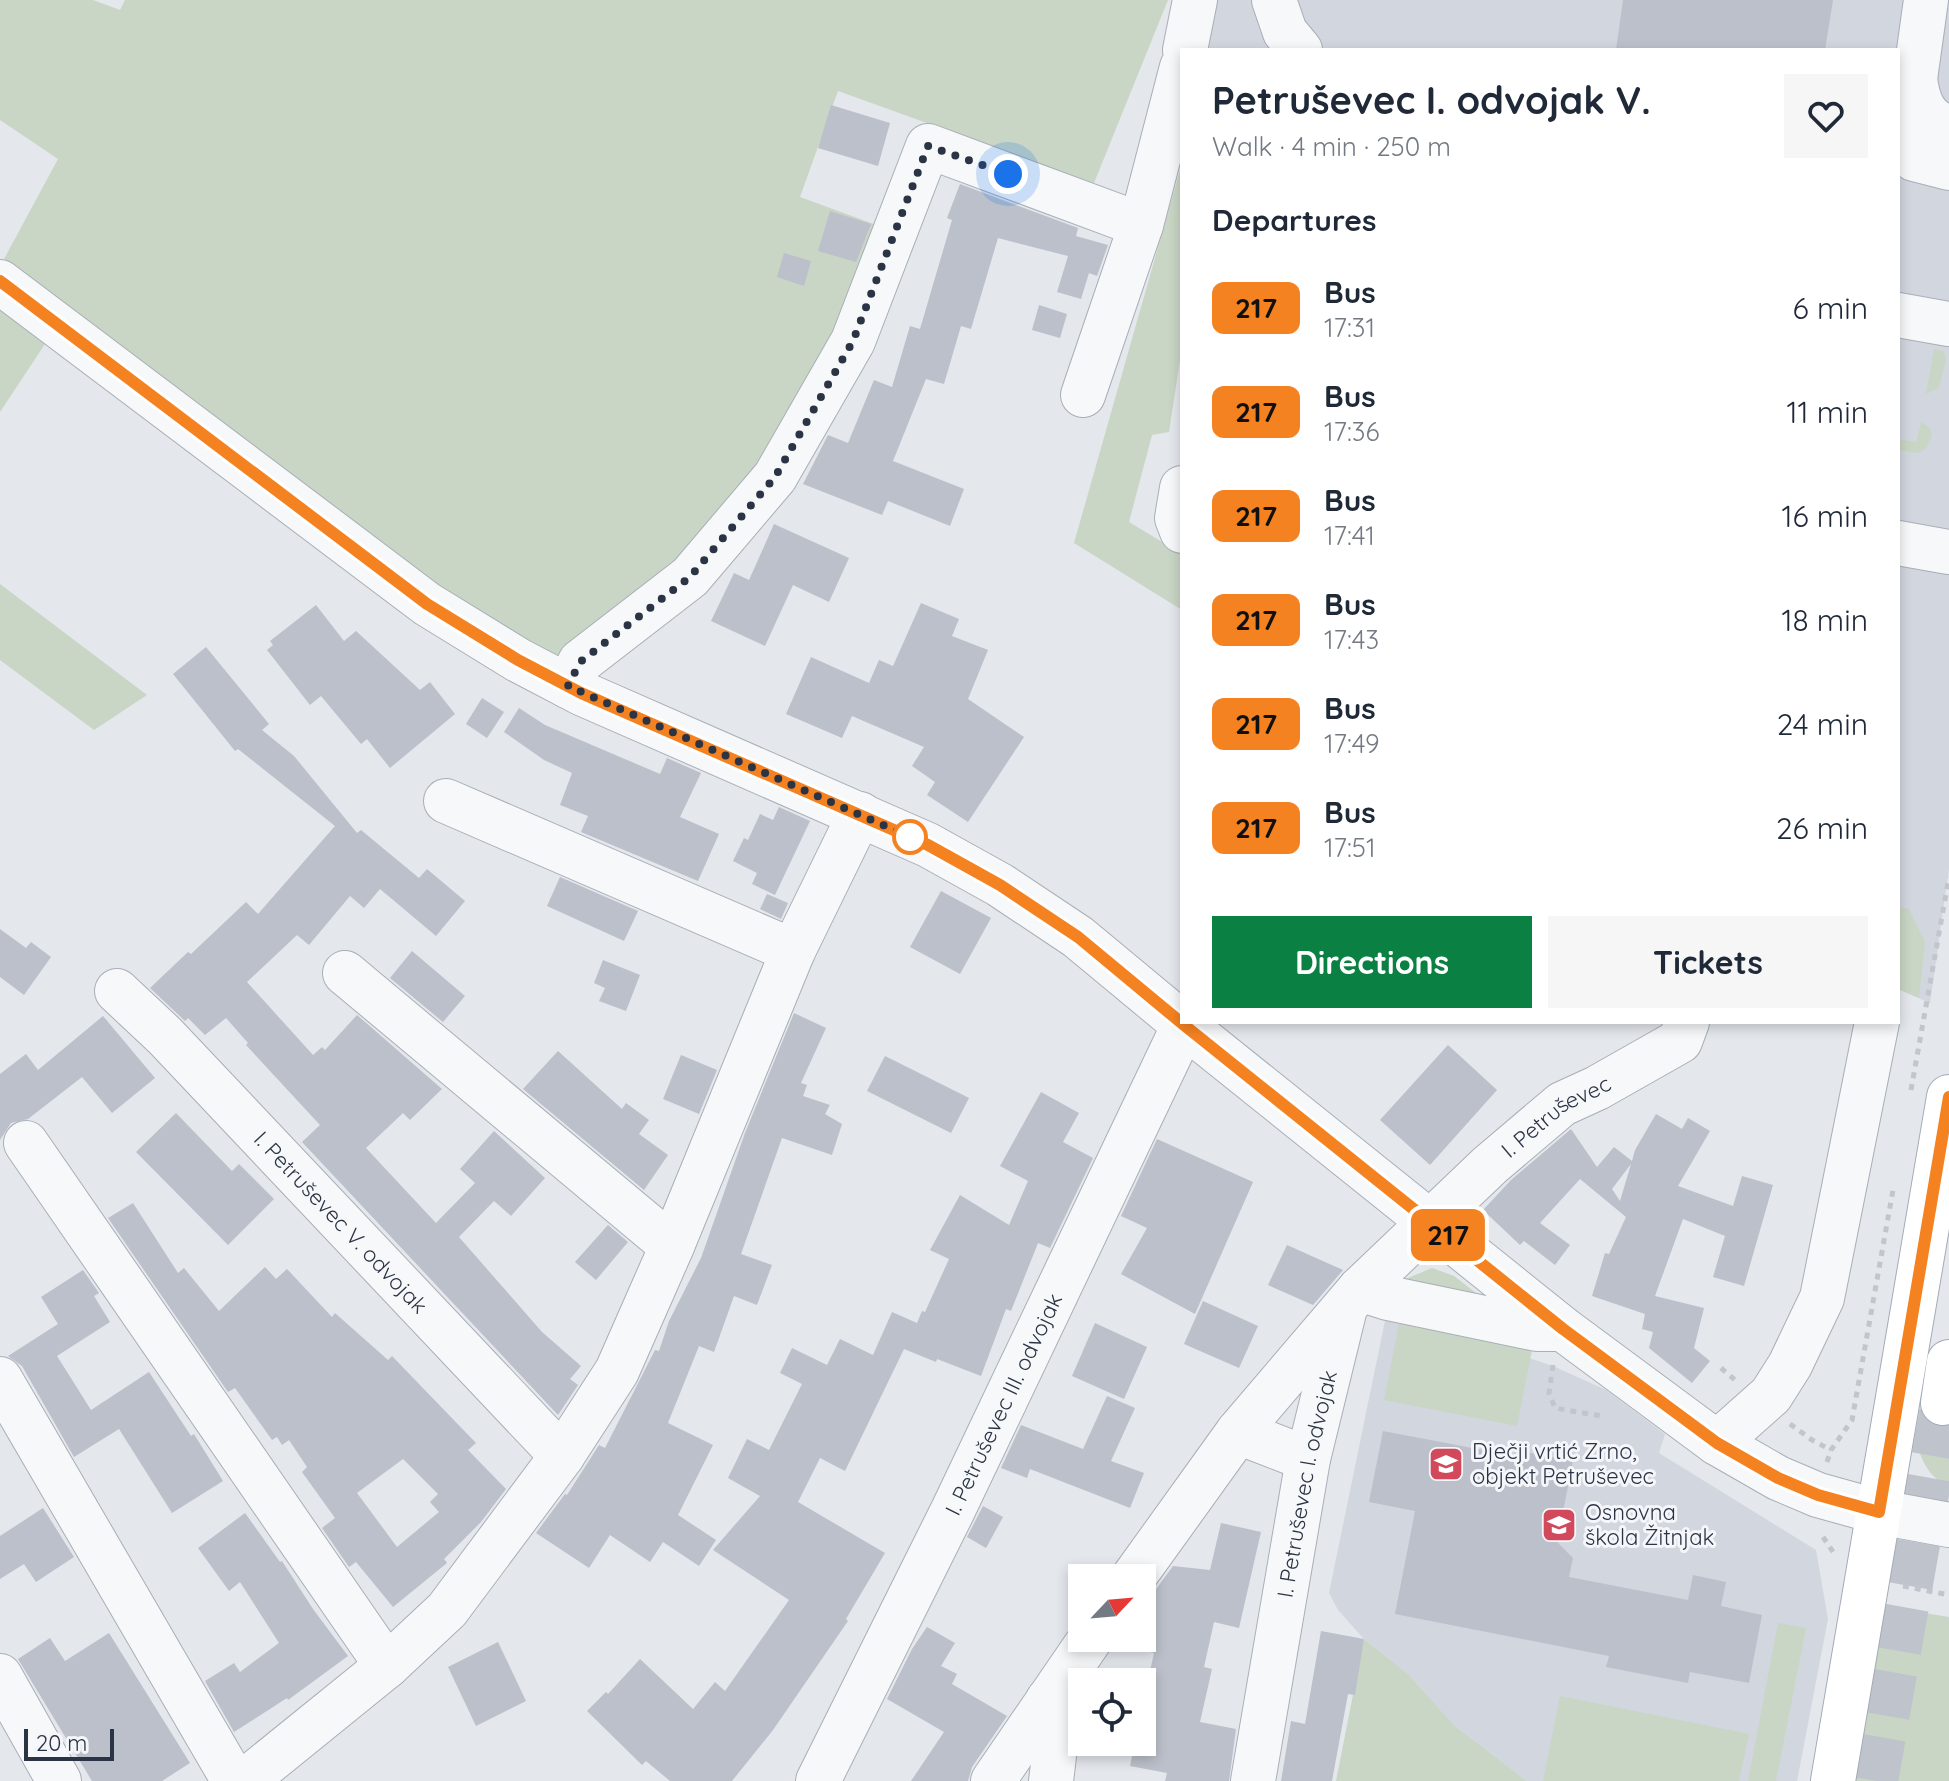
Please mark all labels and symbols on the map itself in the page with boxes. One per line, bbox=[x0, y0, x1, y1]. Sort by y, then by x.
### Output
your location bbox=[988, 154, 1028, 194]
unlabelled marker bbox=[893, 820, 927, 854]
street label: I. Petruševec bbox=[1495, 1069, 1616, 1163]
street label: I. Petruševec V. odvojak bbox=[248, 1125, 434, 1319]
line badge: 217 bbox=[1402, 1209, 1494, 1261]
street label: I. Petruševec III. odvojak bbox=[939, 1289, 1068, 1520]
street label: I. Petruševec I. odvojak bbox=[1271, 1367, 1343, 1600]
place label: Dječji vrtić Zrno, objekt Petruševec bbox=[1472, 1437, 1654, 1490]
school or university icon: Dječji vrtić Zrno, objekt Petruševec bbox=[1427, 1445, 1465, 1483]
place label: Osnovna škola Žitnjak bbox=[1585, 1498, 1714, 1551]
school or university icon: Osnovna škola Žitnjak bbox=[1540, 1506, 1578, 1544]
north arrow bbox=[1068, 1564, 1156, 1652]
scale bar bbox=[24, 1725, 114, 1761]

